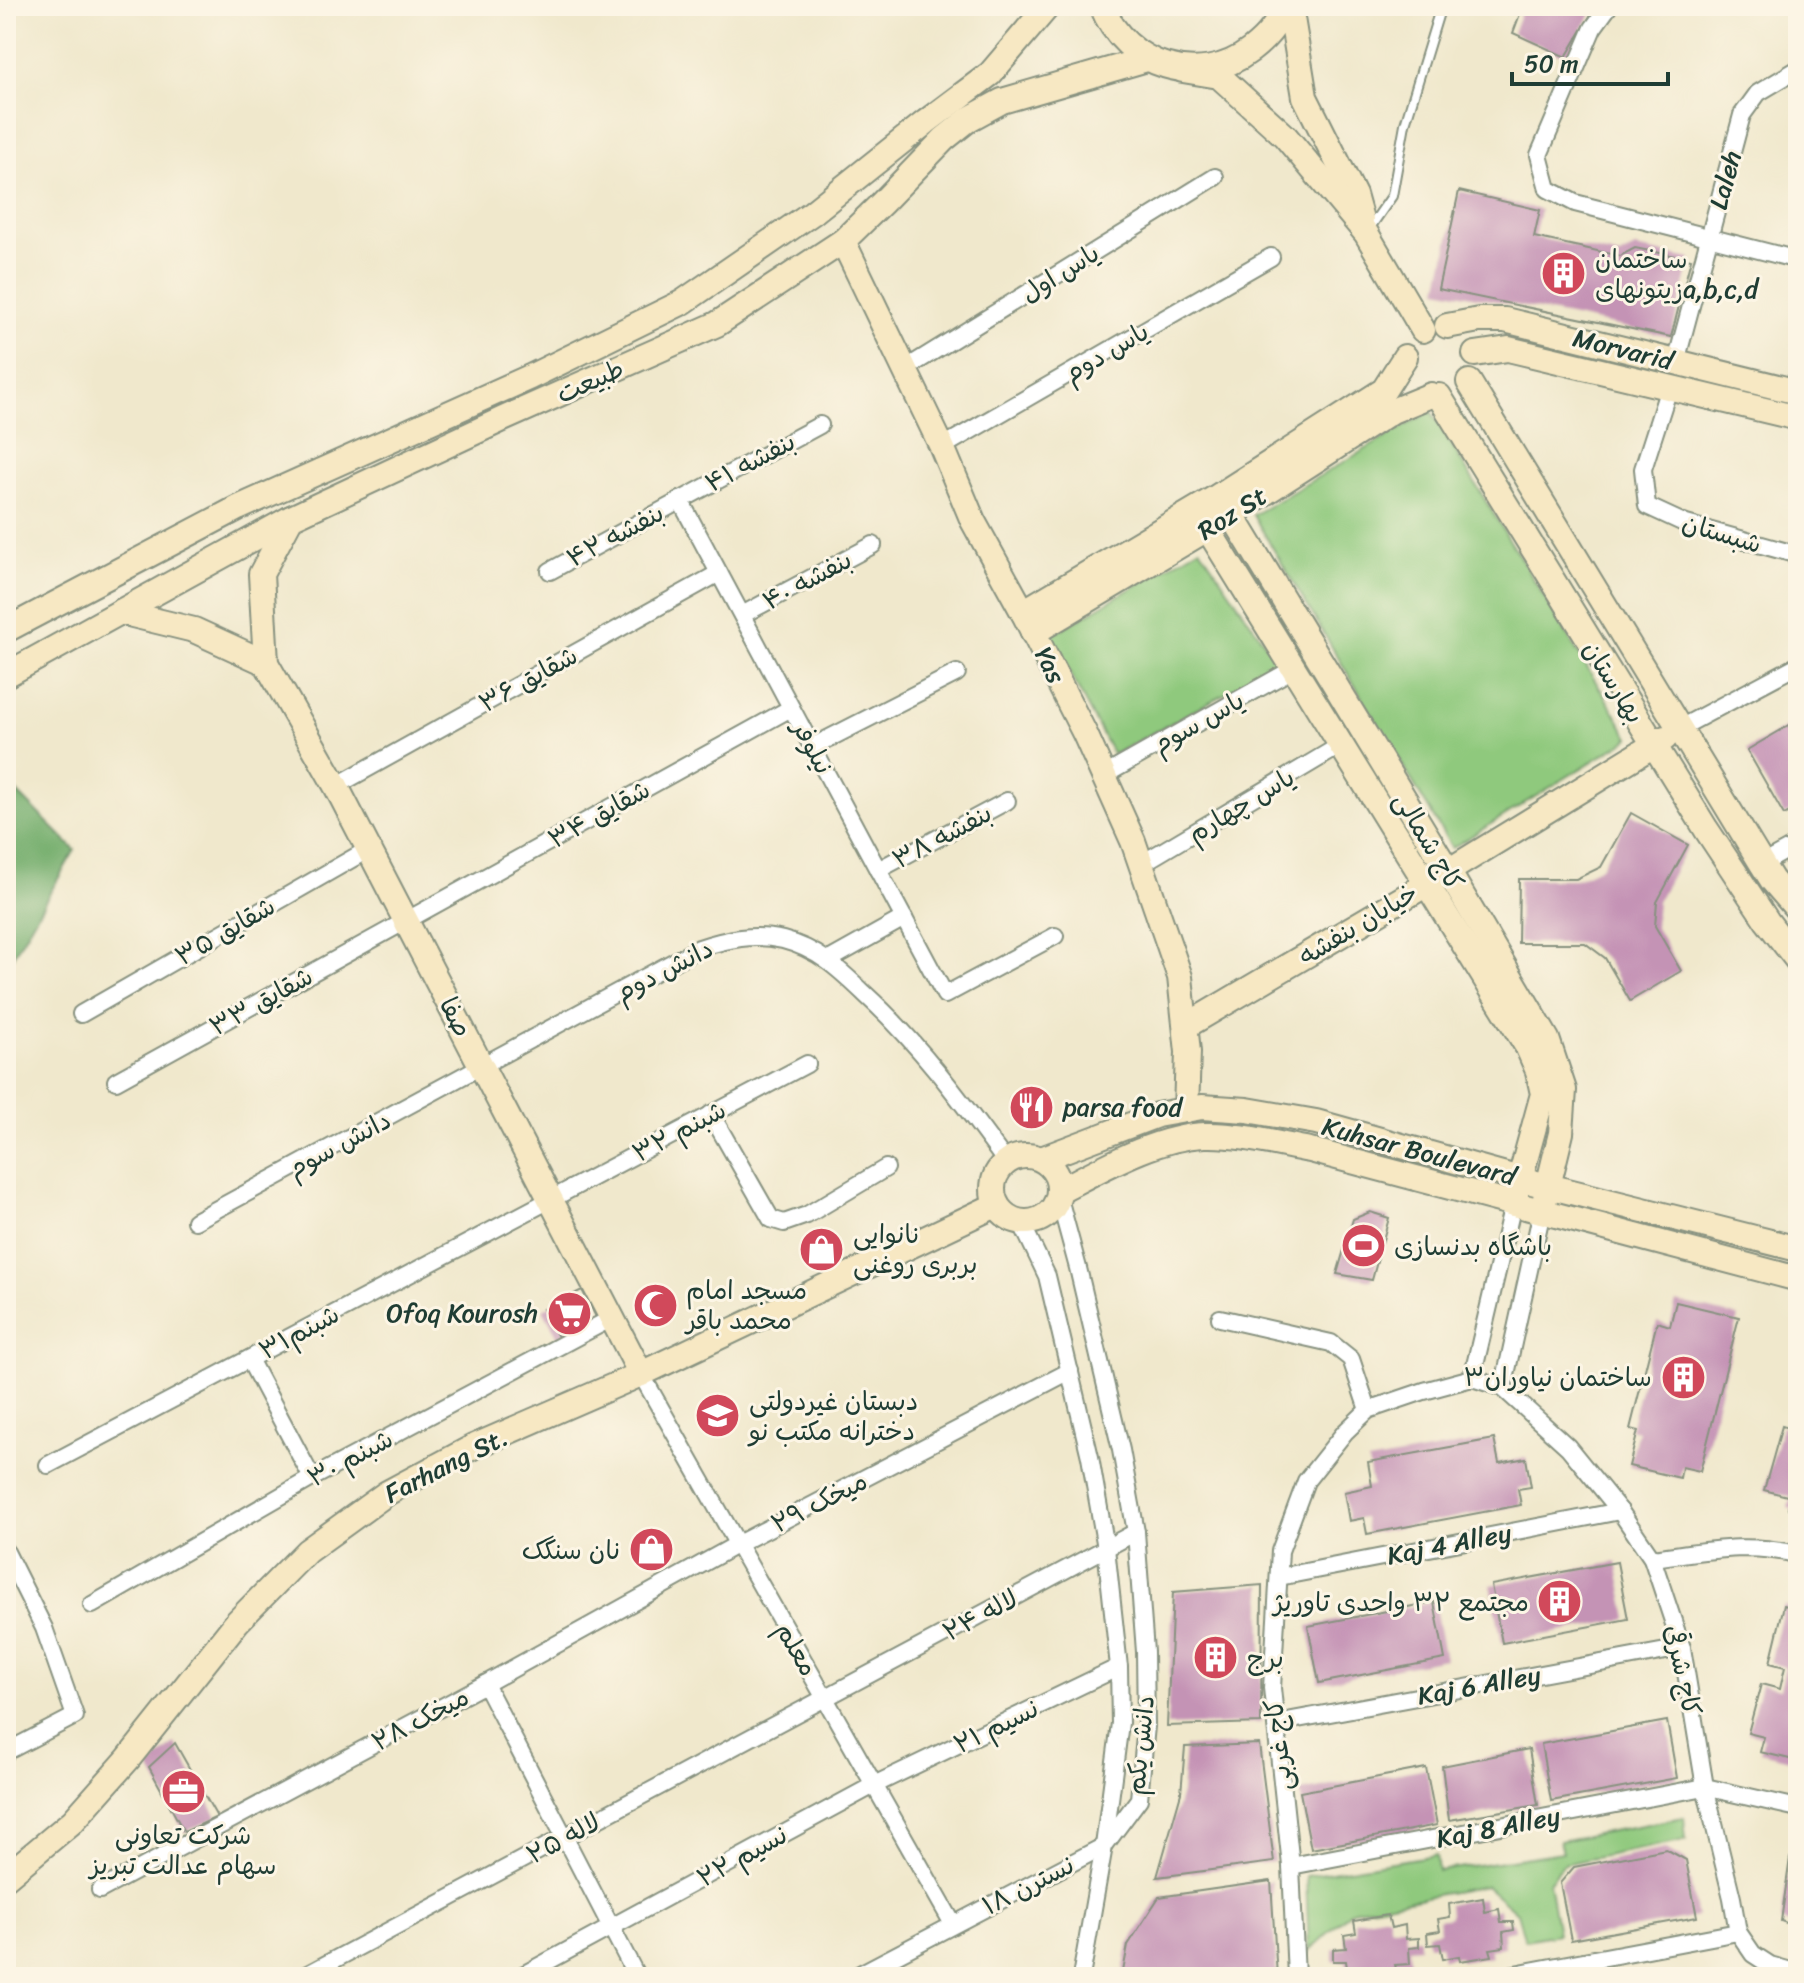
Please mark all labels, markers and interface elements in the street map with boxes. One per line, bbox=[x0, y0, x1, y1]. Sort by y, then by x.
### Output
scale bar bbox=[1512, 36, 1668, 86]
text: 50 m bbox=[1524, 43, 1579, 85]
street label: Laleh bbox=[1695, 145, 1755, 215]
street label: یاس اول bbox=[1011, 231, 1109, 315]
place label: ساختمان زیتونهایa,b,c,d bbox=[1595, 236, 1761, 312]
building icon: ساختمان زیتونهایa,b,c,d bbox=[1540, 250, 1588, 298]
street label: یاس دوم bbox=[1054, 309, 1158, 395]
street label: Morvarid bbox=[1568, 314, 1680, 384]
street label: طبیعت bbox=[548, 346, 632, 416]
street label: بنفشه ۴۱ bbox=[696, 419, 804, 505]
street label: Roz St bbox=[1188, 473, 1276, 553]
street label: بنفشه ۴۲ bbox=[557, 490, 673, 580]
street label: شبستان bbox=[1676, 499, 1768, 567]
street label: بنفشه ۴۰ bbox=[754, 537, 860, 623]
street label: بهارستان bbox=[1570, 631, 1658, 733]
street label: شقایق ۳۶ bbox=[470, 633, 586, 725]
street label: Yas bbox=[1021, 638, 1079, 693]
street label: یاس سوم bbox=[1143, 678, 1253, 766]
street label: نیلوفر bbox=[779, 710, 847, 783]
street label: یاس چهارم bbox=[1178, 755, 1304, 855]
street label: شقایق ۳۴ bbox=[539, 767, 659, 861]
street label: کاج شمالی bbox=[1381, 782, 1477, 900]
street label: بنفشه ۳۸ bbox=[883, 790, 1001, 882]
street label: خیابان بنفشه bbox=[1289, 870, 1427, 978]
street label: شقایق ۳۵ bbox=[166, 884, 284, 978]
street label: دانش دوم bbox=[607, 926, 721, 1014]
street label: شقایق ۳۳ bbox=[200, 953, 322, 1049]
street label: صفا bbox=[426, 988, 486, 1046]
restaurant icon: parsa food bbox=[1008, 1083, 1056, 1131]
place label: parsa food bbox=[1062, 1084, 1185, 1130]
street label: شبنم ۳۲ bbox=[624, 1087, 734, 1175]
street label: دانش سوم bbox=[279, 1097, 399, 1191]
street label: Kuhsar Boulevard bbox=[1317, 1103, 1523, 1200]
place label: نانوایی بربری روغنی bbox=[853, 1211, 977, 1287]
sports icon: باشگاه بدنسازی bbox=[1339, 1222, 1387, 1270]
place label: باشگاه بدنسازی bbox=[1394, 1223, 1552, 1269]
shop icon: نانوایی بربری روغنی bbox=[798, 1225, 846, 1273]
place label: مسجد امام محمد باقر bbox=[684, 1267, 807, 1343]
mosque icon: مسجد امام محمد باقر bbox=[631, 1281, 679, 1329]
supermarket icon: Ofoq Kourosh bbox=[545, 1289, 593, 1337]
place label: Ofoq Kourosh bbox=[386, 1290, 538, 1336]
street label: شبنم۳۱ bbox=[250, 1291, 348, 1373]
building icon: ساختمان نیاوران۳ bbox=[1659, 1353, 1707, 1401]
place label: ساختمان نیاوران۳ bbox=[1463, 1354, 1652, 1400]
place label: دبستان غیردولتی دخترانه مکتب نو bbox=[747, 1378, 918, 1454]
school or university icon: دبستان غیردولتی دخترانه مکتب نو bbox=[694, 1392, 742, 1440]
street label: Farhang St. bbox=[376, 1414, 516, 1516]
street label: شبنم ۳۰ bbox=[299, 1416, 401, 1500]
street label: میخک ۲۹ bbox=[762, 1458, 876, 1546]
street label: Kaj 4 Alley bbox=[1383, 1509, 1516, 1579]
shop icon: نان سنگک bbox=[627, 1526, 675, 1574]
place label: نان سنگک bbox=[522, 1527, 620, 1573]
street label: لاله ۲۴ bbox=[934, 1576, 1026, 1654]
building icon: مجتمع ۳۲ واحدی تاوریژ bbox=[1536, 1578, 1584, 1626]
place label: مجتمع ۳۲ واحدی تاوریژ bbox=[1271, 1579, 1529, 1625]
street label: معلم bbox=[763, 1613, 831, 1685]
street label: کاج شرقی bbox=[1651, 1620, 1715, 1720]
building icon: برج bbox=[1192, 1634, 1240, 1682]
place label: برج bbox=[1247, 1635, 1284, 1681]
street label: Kaj 6 Alley bbox=[1414, 1651, 1545, 1718]
street label: میخک ۲۸ bbox=[363, 1674, 477, 1764]
street label: نسیم ۲۱ bbox=[945, 1686, 1047, 1766]
street label: دانش یکم bbox=[1112, 1693, 1168, 1797]
street label: کاج غربی bbox=[1250, 1697, 1306, 1793]
office icon: شرکت تعاونی سهام عدالت تبریز bbox=[159, 1768, 207, 1816]
street label: Kaj 8 Alley bbox=[1432, 1792, 1564, 1862]
street label: لاله ۲۵ bbox=[517, 1799, 609, 1877]
place label: شرکت تعاونی سهام عدالت تبریز bbox=[88, 1812, 276, 1888]
street label: نسیم ۲۲ bbox=[688, 1812, 796, 1900]
street label: نسترن ۱۸ bbox=[973, 1842, 1083, 1928]

